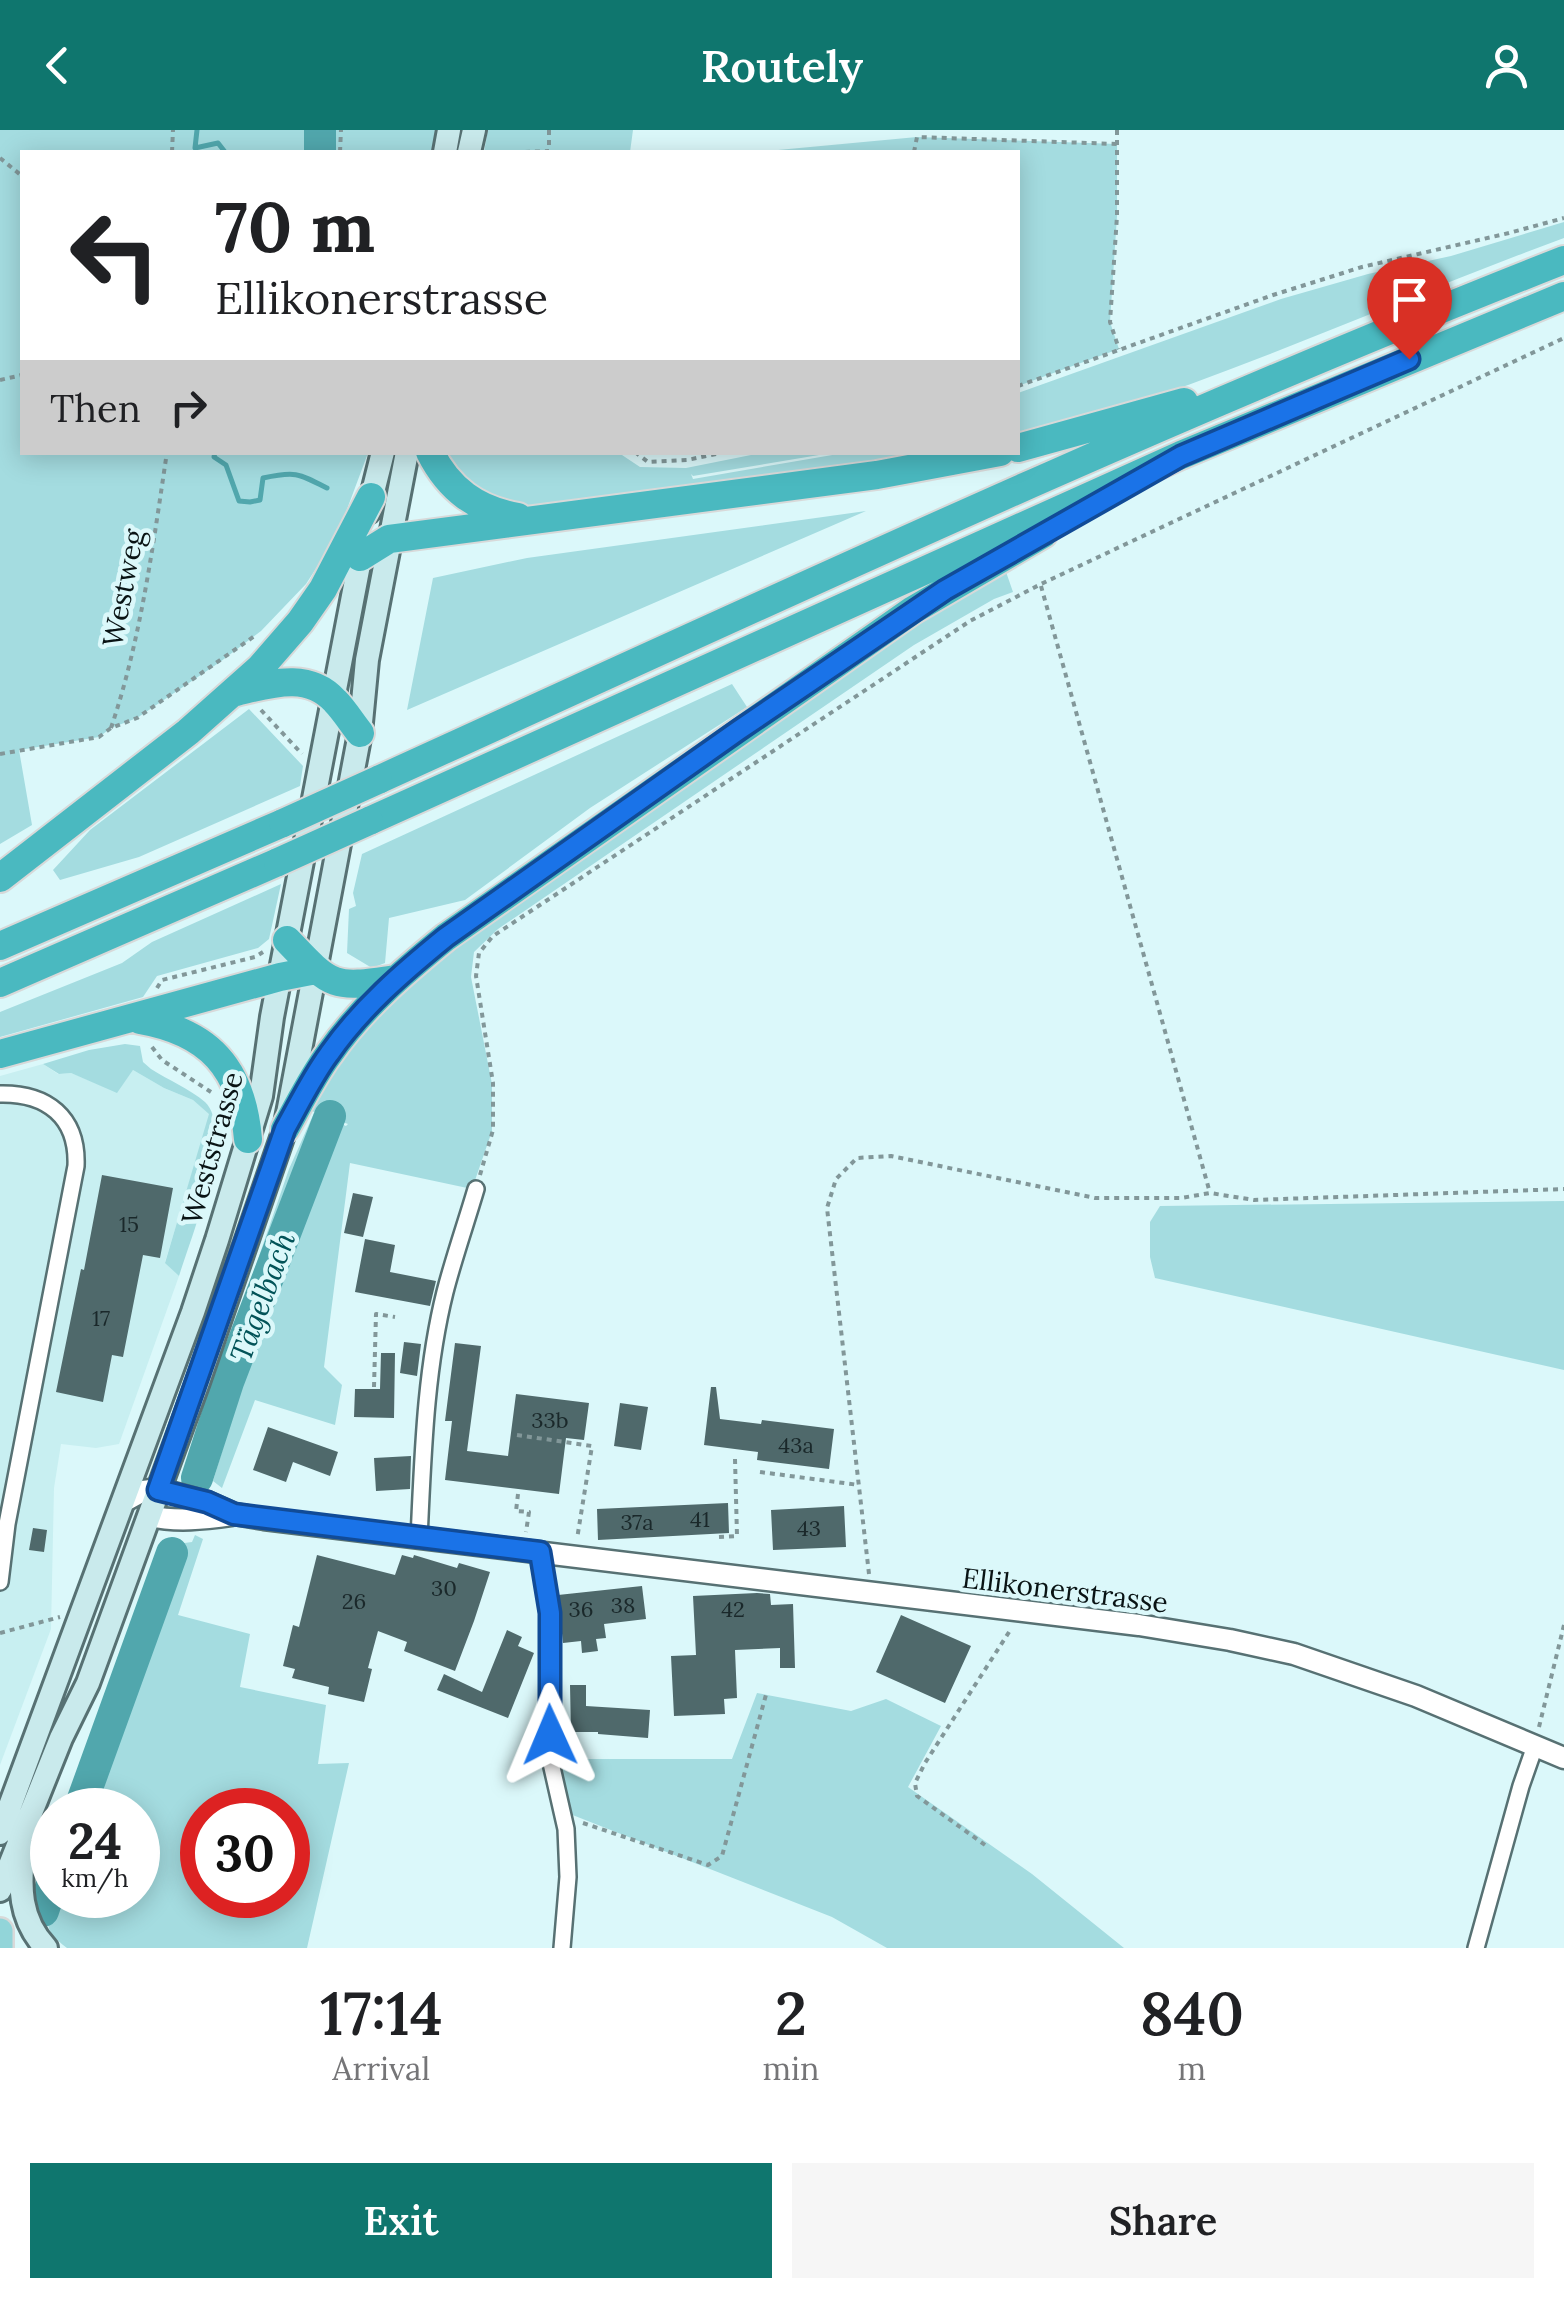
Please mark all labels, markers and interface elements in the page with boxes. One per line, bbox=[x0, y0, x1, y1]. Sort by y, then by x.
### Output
text: Routely bbox=[701, 37, 863, 94]
icon: back bbox=[30, 38, 85, 93]
icon: person bbox=[1479, 38, 1534, 93]
text: 70 m bbox=[215, 182, 375, 271]
icon: left bbox=[50, 190, 180, 320]
pin bbox=[1367, 257, 1452, 360]
text: Ellikonerstrasse bbox=[215, 269, 548, 326]
icon: arrive bbox=[1382, 272, 1437, 327]
icon: right bbox=[161, 380, 216, 435]
text: Then bbox=[50, 384, 141, 432]
street label: Westweg bbox=[94, 526, 152, 650]
street label: Weststrasse bbox=[173, 1068, 251, 1228]
house number: 15 bbox=[119, 1210, 139, 1238]
water label: Tägelbach bbox=[221, 1227, 303, 1367]
house number: 17 bbox=[92, 1304, 110, 1332]
house number: 33b bbox=[531, 1406, 569, 1434]
house number: 43a bbox=[778, 1431, 814, 1459]
house number: 41 bbox=[690, 1505, 710, 1533]
house number: 37a bbox=[620, 1508, 654, 1536]
house number: 43 bbox=[797, 1514, 821, 1542]
street label: Ellikonerstrasse bbox=[960, 1560, 1170, 1620]
house number: 30 bbox=[431, 1574, 457, 1602]
house number: 26 bbox=[342, 1587, 366, 1615]
house number: 38 bbox=[611, 1591, 635, 1619]
house number: 36 bbox=[569, 1595, 593, 1623]
house number: 42 bbox=[721, 1595, 745, 1623]
position arrow bbox=[498, 1683, 602, 1787]
speed limit sign: 30 bbox=[180, 1788, 310, 1918]
text: 24 bbox=[68, 1809, 122, 1873]
text: km/h bbox=[61, 1862, 129, 1894]
text: 17:14 bbox=[320, 1975, 443, 2051]
text: 2 bbox=[775, 1975, 807, 2051]
text: 840 bbox=[1139, 1975, 1244, 2051]
text: Arrival bbox=[332, 2048, 430, 2089]
text: min bbox=[762, 2048, 820, 2089]
text: m bbox=[1177, 2048, 1206, 2089]
button: Exit bbox=[30, 2163, 772, 2278]
button: Share bbox=[792, 2163, 1534, 2278]

